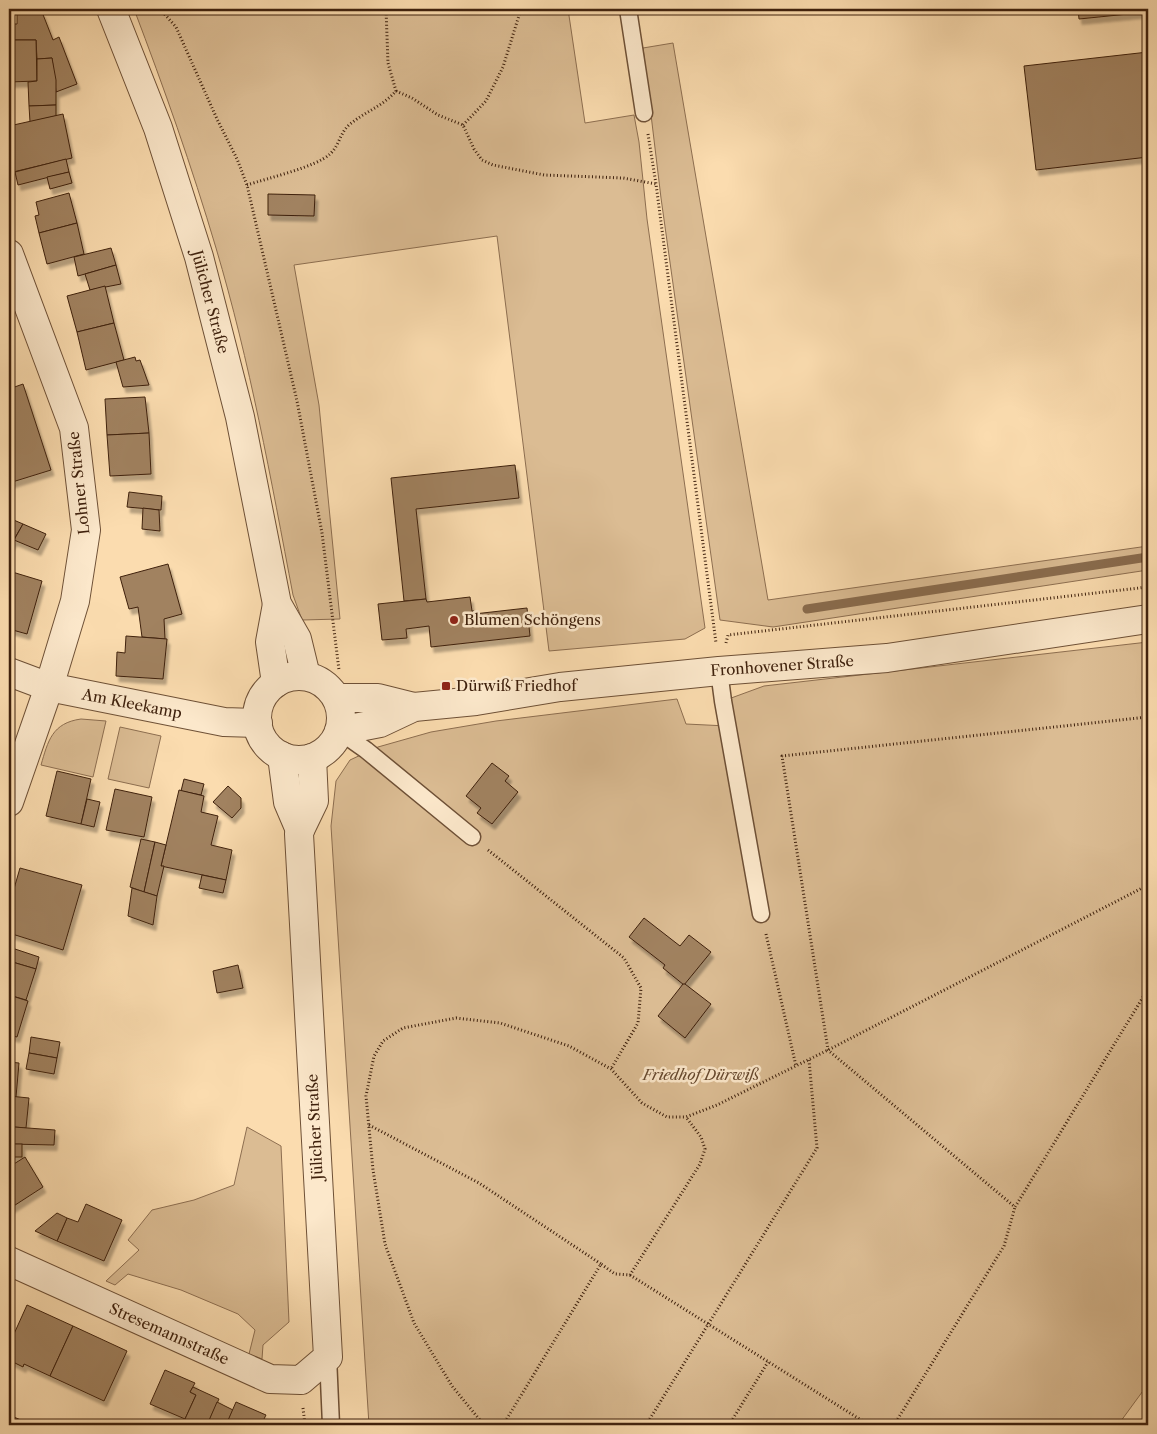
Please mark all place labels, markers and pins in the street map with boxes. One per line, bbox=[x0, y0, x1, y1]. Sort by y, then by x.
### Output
place label: Blumen Schöngens bbox=[464, 610, 601, 629]
marker: Blumen Schöngens bbox=[448, 614, 460, 626]
place label: Dürwiß Friedhof bbox=[456, 676, 578, 695]
marker: Dürwiß Friedhof bbox=[440, 680, 452, 692]

